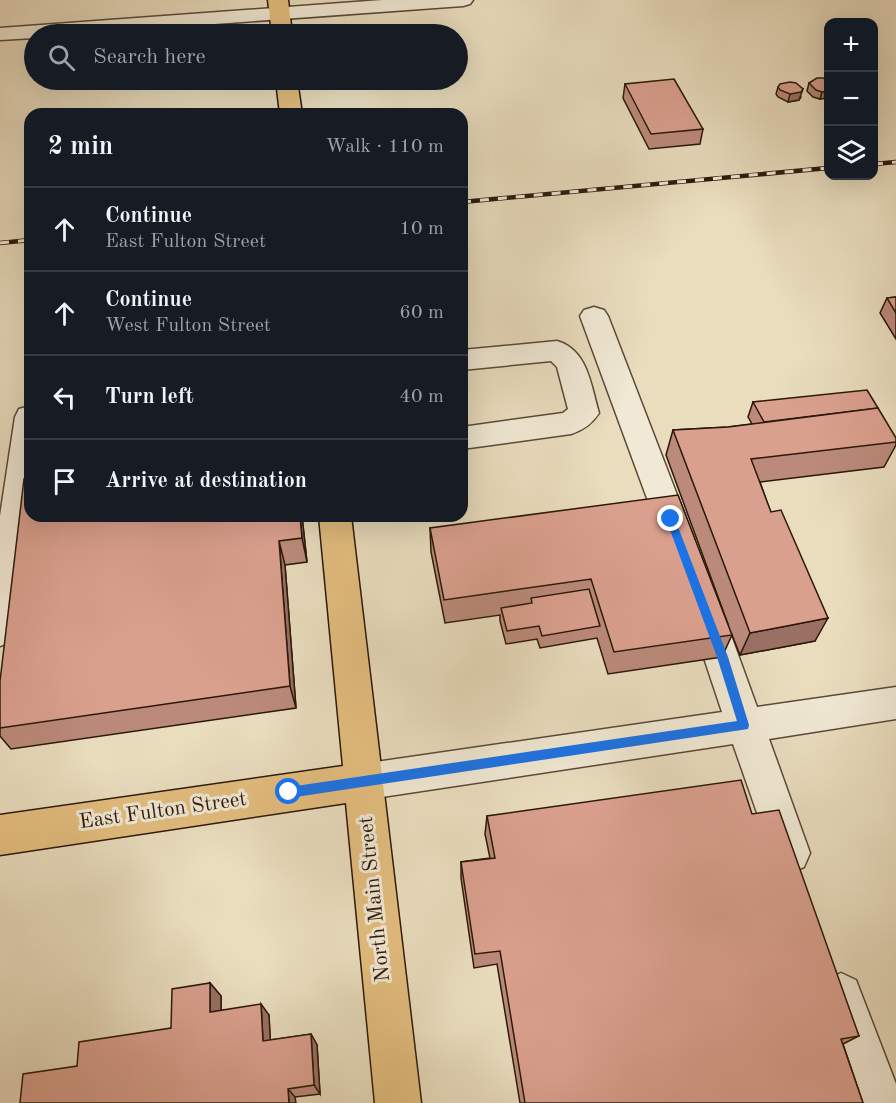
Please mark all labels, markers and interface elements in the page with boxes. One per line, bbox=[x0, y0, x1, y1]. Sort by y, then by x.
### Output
map controls bbox=[824, 18, 878, 180]
button: + bbox=[824, 18, 878, 72]
search box bbox=[24, 24, 468, 90]
icon: search bbox=[45, 41, 78, 74]
text: Search here bbox=[93, 46, 206, 68]
button: − bbox=[824, 72, 878, 126]
button: layers bbox=[824, 126, 878, 180]
text: 2 min bbox=[48, 134, 113, 160]
text: Walk · 110 m bbox=[325, 137, 444, 157]
text: Continue bbox=[105, 205, 192, 227]
icon: ahead bbox=[48, 213, 81, 246]
text: 10 m bbox=[399, 219, 444, 239]
text: East Fulton Street bbox=[105, 232, 266, 252]
text: Continue bbox=[105, 289, 192, 311]
icon: ahead bbox=[48, 297, 81, 330]
text: 60 m bbox=[399, 303, 444, 323]
text: West Fulton Street bbox=[105, 316, 271, 336]
icon: left bbox=[48, 381, 81, 414]
text: Turn left bbox=[105, 386, 194, 408]
text: 40 m bbox=[399, 387, 444, 407]
icon: arrive bbox=[48, 465, 81, 498]
text: Arrive at destination bbox=[105, 470, 307, 492]
route end bbox=[657, 505, 683, 531]
route start bbox=[275, 778, 301, 804]
street label: East Fulton Street bbox=[78, 789, 248, 833]
street label: North Main Street bbox=[356, 815, 394, 983]

